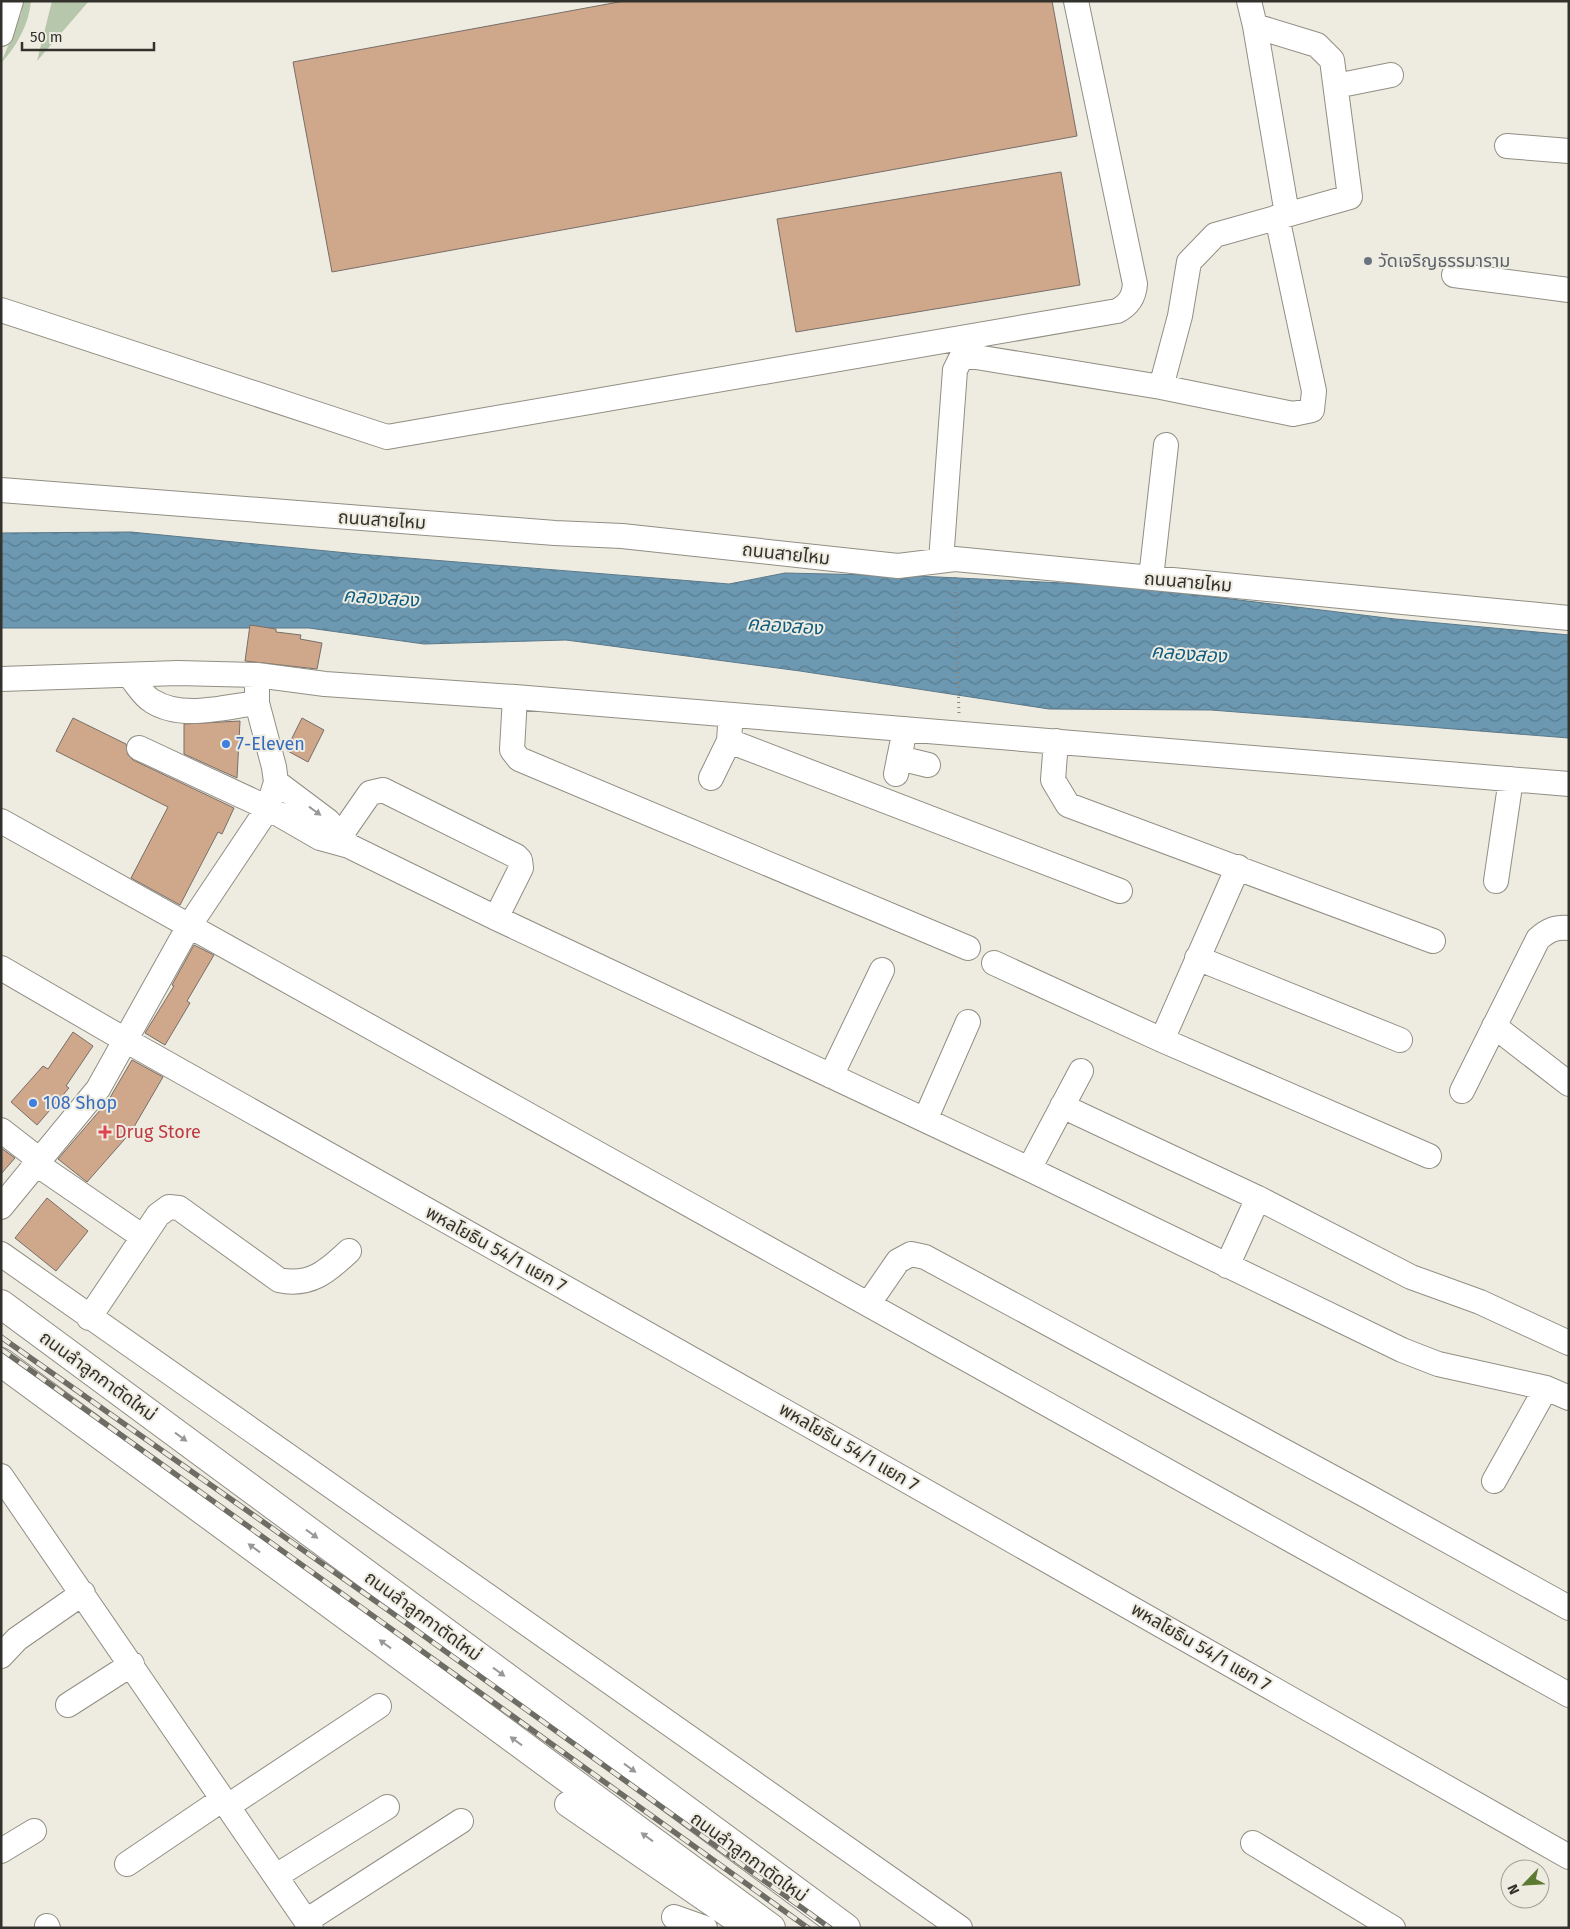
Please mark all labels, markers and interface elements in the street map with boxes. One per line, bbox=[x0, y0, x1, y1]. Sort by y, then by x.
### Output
scale bar bbox=[22, 20, 155, 52]
text: 50 m bbox=[30, 28, 63, 46]
place label: วัดเจริญธรรมาราม bbox=[1378, 250, 1510, 272]
marker: วัดเจริญธรรมาราม bbox=[1362, 255, 1374, 267]
street label: ถนนสายไหม bbox=[337, 506, 427, 534]
street label: ถนนสายไหม bbox=[741, 538, 831, 570]
street label: ถนนสายไหม bbox=[1143, 567, 1233, 597]
water label: คลองสอง bbox=[342, 583, 420, 612]
water label: คลองสอง bbox=[746, 611, 824, 640]
water label: คลองสอง bbox=[1150, 639, 1228, 668]
place label: 7-Eleven bbox=[236, 733, 305, 755]
marker: 7-Eleven bbox=[220, 738, 232, 750]
one-way arrow bbox=[308, 806, 322, 816]
place label: 108 Shop bbox=[43, 1092, 117, 1114]
marker: 108 Shop bbox=[27, 1097, 39, 1109]
place label: Drug Store bbox=[115, 1121, 201, 1143]
marker: Drug Store bbox=[99, 1126, 111, 1138]
street label: พหลโยธิน 54/1 แยก 7 bbox=[422, 1201, 570, 1297]
street label: ถนนลำลูกกาตัดใหม่ bbox=[35, 1326, 161, 1427]
street label: พหลโยธิน 54/1 แยก 7 bbox=[775, 1398, 923, 1496]
one-way arrow bbox=[174, 1432, 187, 1443]
one-way arrow bbox=[305, 1529, 319, 1539]
one-way arrow bbox=[247, 1543, 261, 1553]
street label: ถนนลำลูกกาตัดใหม่ bbox=[360, 1566, 486, 1667]
street label: พหลโยธิน 54/1 แยก 7 bbox=[1127, 1598, 1275, 1696]
one-way arrow bbox=[378, 1639, 392, 1649]
one-way arrow bbox=[492, 1667, 506, 1677]
one-way arrow bbox=[510, 1735, 523, 1746]
one-way arrow bbox=[623, 1763, 636, 1774]
street label: ถนนลำลูกกาตัดใหม่ bbox=[686, 1807, 812, 1908]
one-way arrow bbox=[640, 1832, 654, 1842]
north arrow bbox=[1500, 1859, 1550, 1909]
text: N bbox=[1504, 1881, 1523, 1897]

